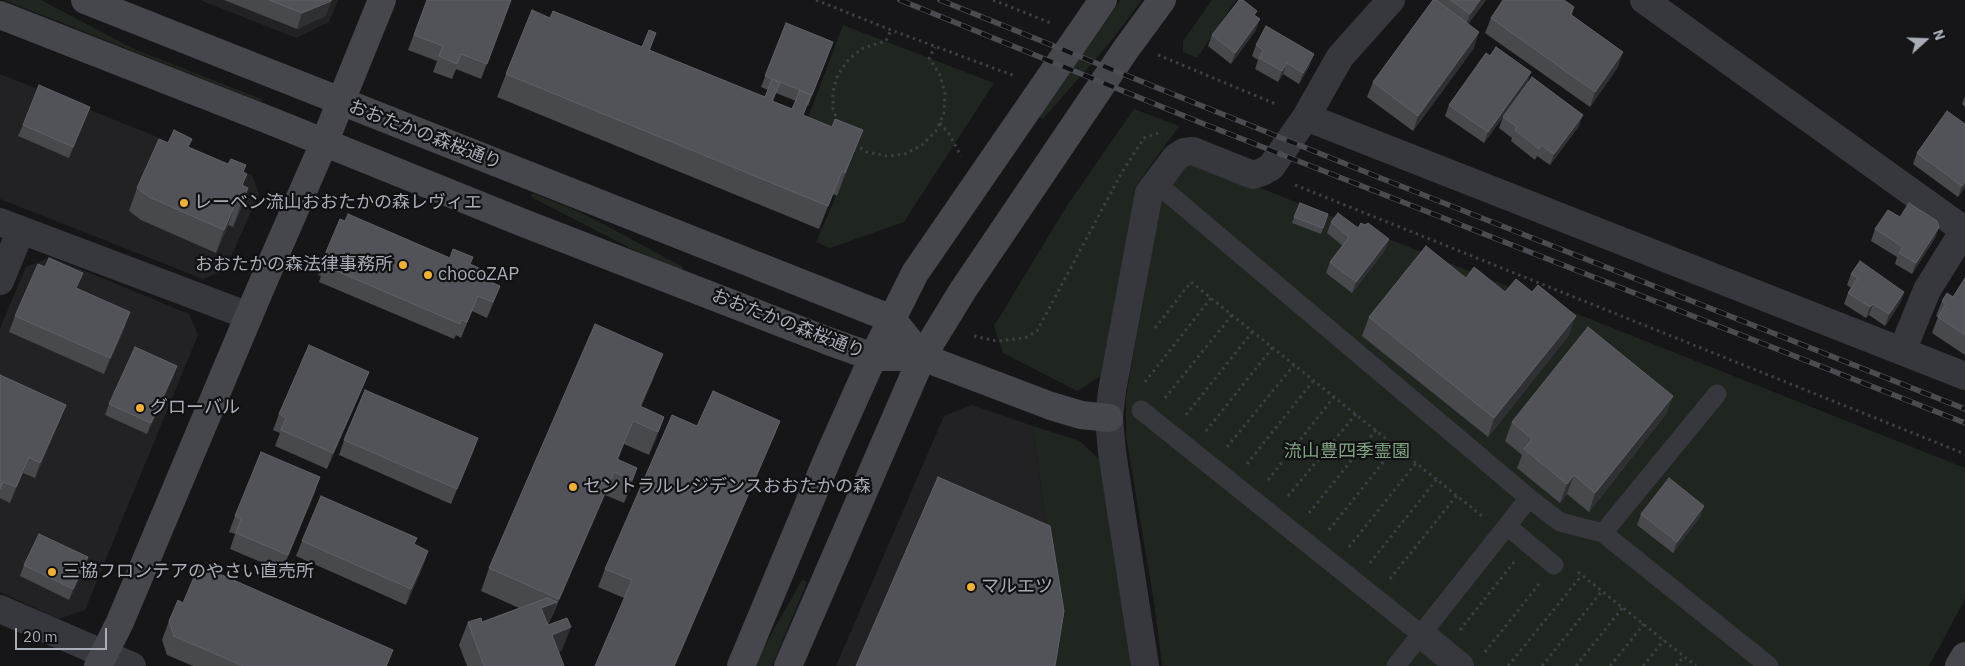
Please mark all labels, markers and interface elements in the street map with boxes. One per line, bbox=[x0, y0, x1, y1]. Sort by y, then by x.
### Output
north arrow bbox=[1900, 15, 1950, 65]
text: N bbox=[1929, 27, 1949, 43]
street label: おおたかの森桜通り bbox=[346, 96, 504, 174]
place label: レーベン流山おおたかの森レヴィエ bbox=[194, 192, 482, 214]
marker: レーベン流山おおたかの森レヴィエ bbox=[178, 197, 190, 209]
place label: おおたかの森法律事務所 bbox=[195, 254, 393, 276]
marker: おおたかの森法律事務所 bbox=[397, 259, 409, 271]
place label: chocoZAP bbox=[438, 264, 519, 286]
marker: chocoZAP bbox=[422, 269, 434, 281]
street label: おおたかの森桜通り bbox=[709, 285, 867, 363]
place label: グローバル bbox=[150, 397, 240, 419]
marker: グローバル bbox=[134, 402, 146, 414]
park label: 流山豊四季霊園 bbox=[1284, 441, 1410, 463]
place label: セントラルレジデンスおおたかの森 bbox=[583, 476, 871, 498]
marker: セントラルレジデンスおおたかの森 bbox=[567, 481, 579, 493]
place label: 三協フロンテアのやさい直売所 bbox=[62, 561, 314, 583]
marker: 三協フロンテアのやさい直売所 bbox=[46, 566, 58, 578]
place label: マルエツ bbox=[981, 576, 1053, 598]
marker: マルエツ bbox=[965, 581, 977, 593]
scale bar bbox=[18, 618, 110, 650]
text: 20 m bbox=[23, 627, 58, 646]

